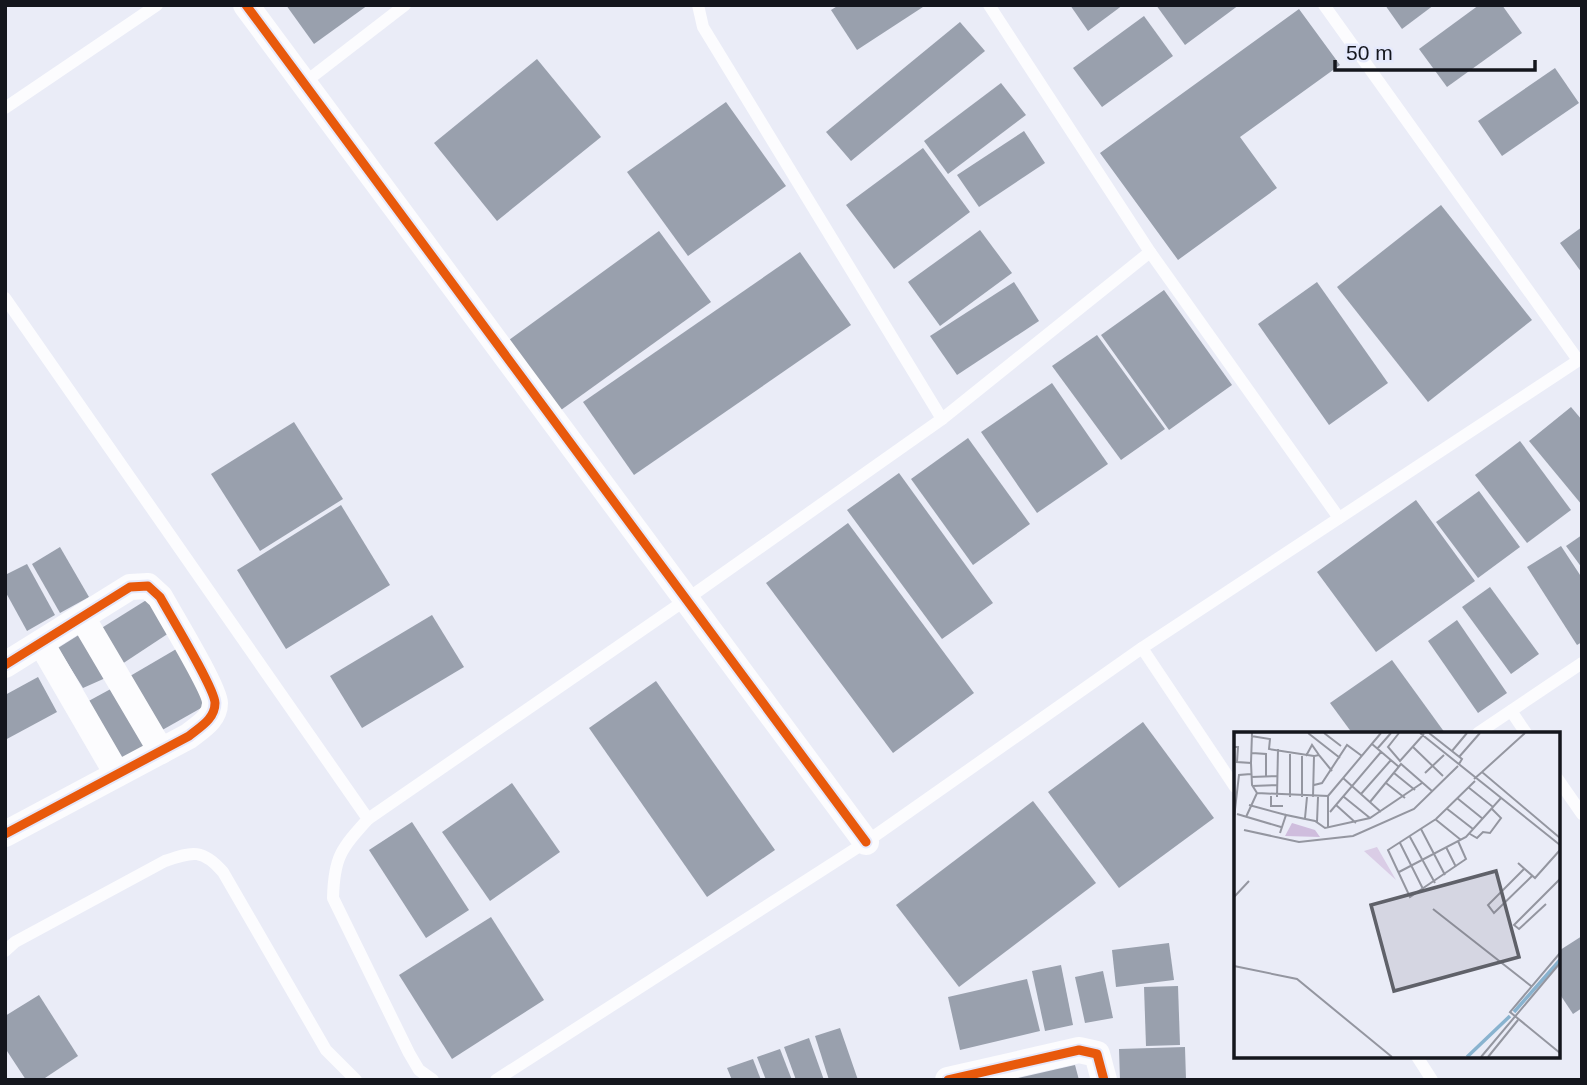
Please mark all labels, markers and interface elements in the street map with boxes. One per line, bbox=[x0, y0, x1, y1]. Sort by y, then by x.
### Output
scale bar bbox=[1335, 28, 1534, 72]
text: 50 m bbox=[1346, 41, 1393, 64]
inset map bbox=[1234, 732, 1559, 1057]

